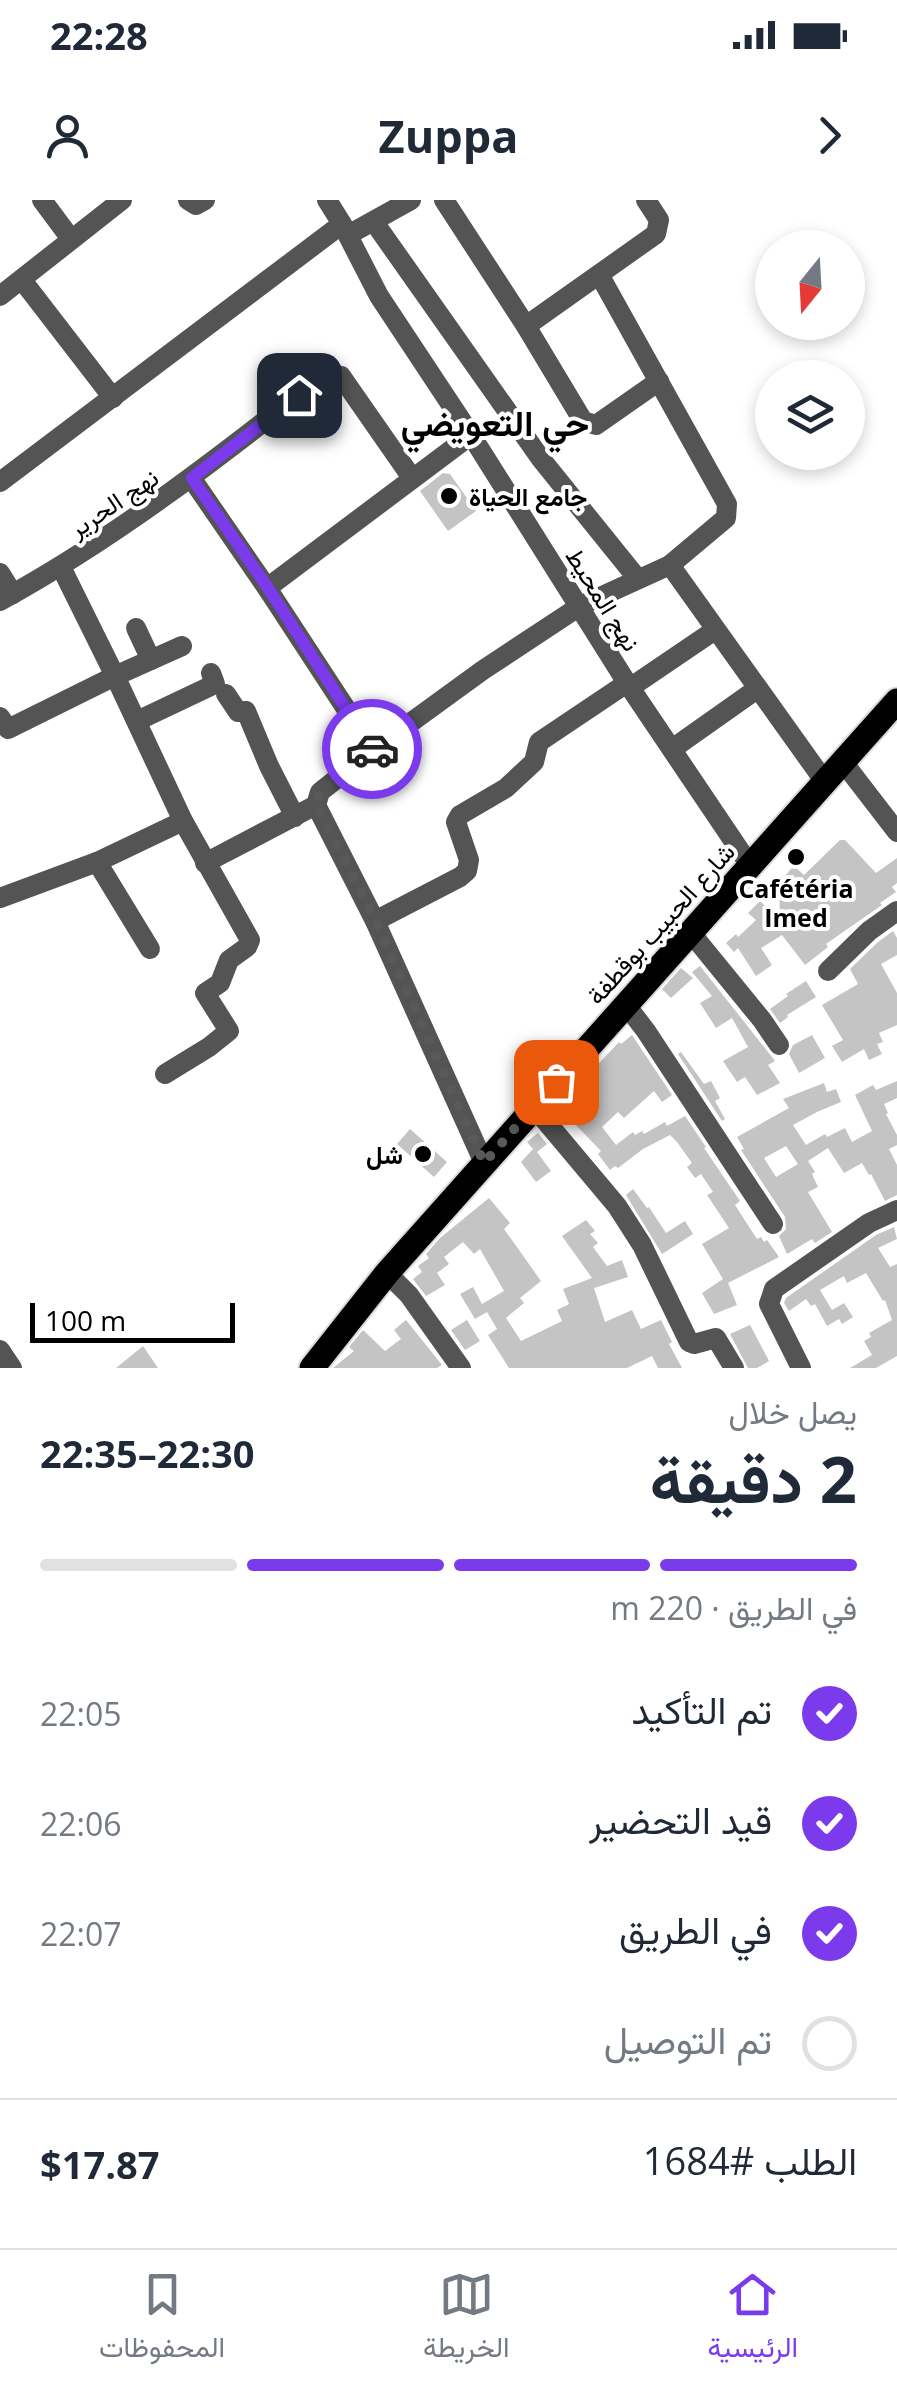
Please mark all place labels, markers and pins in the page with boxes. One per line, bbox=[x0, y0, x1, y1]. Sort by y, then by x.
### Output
pin bbox=[257, 353, 342, 438]
place label: جامع الحياة bbox=[469, 479, 587, 515]
marker: جامع الحياة bbox=[438, 485, 460, 507]
marker: Cafétéria Imed bbox=[785, 846, 807, 868]
place label: Cafétéria Imed bbox=[738, 871, 854, 934]
pin bbox=[514, 1040, 599, 1125]
place label: شل bbox=[366, 1137, 403, 1171]
marker: شل bbox=[412, 1143, 434, 1165]

